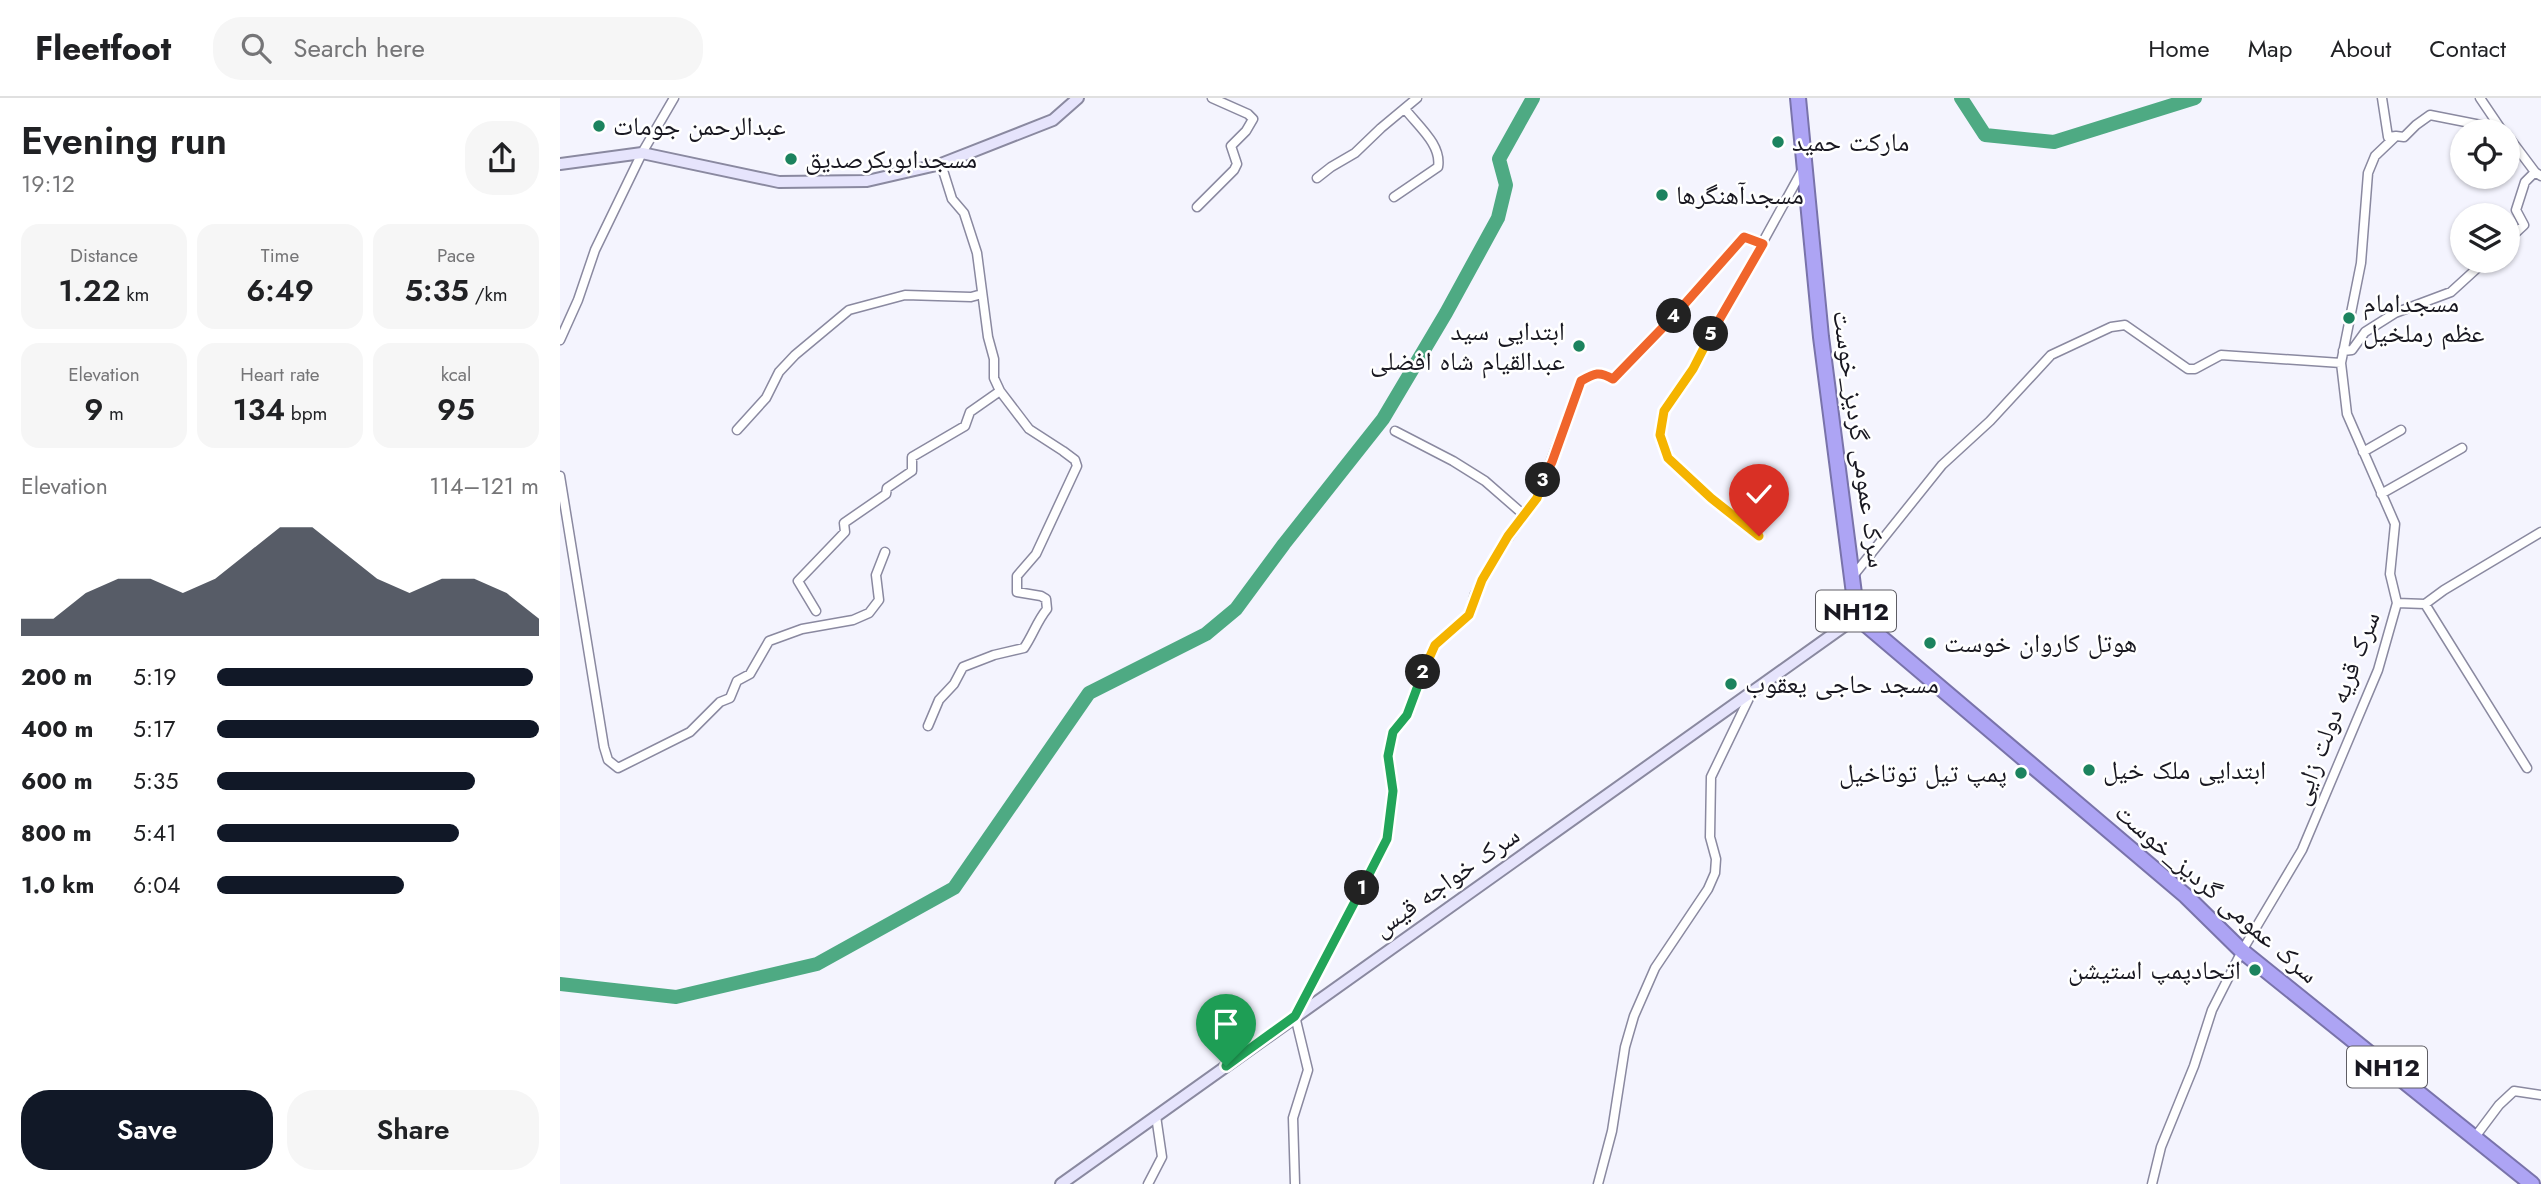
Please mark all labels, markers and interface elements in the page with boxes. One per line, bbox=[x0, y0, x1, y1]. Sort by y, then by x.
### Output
search box bbox=[213, 17, 703, 80]
text: Fleetfoot bbox=[35, 25, 171, 72]
icon: search bbox=[237, 29, 275, 67]
text: Search here bbox=[293, 29, 425, 67]
text: Home bbox=[2148, 31, 2210, 66]
text: Map bbox=[2248, 31, 2292, 66]
text: About bbox=[2330, 31, 2391, 66]
text: Contact bbox=[2429, 31, 2506, 66]
place label: عبدالرحمن جومات bbox=[613, 107, 786, 145]
text: Evening run bbox=[21, 113, 227, 168]
marker: عبدالرحمن جومات bbox=[591, 118, 607, 134]
map controls bbox=[2450, 119, 2520, 273]
button: locate bbox=[2450, 119, 2520, 189]
button: share bbox=[465, 121, 539, 195]
place label: مارکت حمید bbox=[1792, 123, 1909, 161]
marker: مارکت حمید bbox=[1770, 134, 1786, 150]
place label: مسجدابوبکرصدیق bbox=[805, 140, 977, 178]
marker: مسجدابوبکرصدیق bbox=[783, 151, 799, 167]
text: 19:12 bbox=[21, 167, 75, 201]
place label: مسجدآهنگرها bbox=[1676, 176, 1804, 214]
marker: مسجدآهنگرها bbox=[1654, 187, 1670, 203]
button: layers bbox=[2450, 203, 2520, 273]
text: Distance bbox=[70, 242, 138, 269]
text: Time bbox=[261, 242, 299, 269]
text: Pace bbox=[437, 242, 475, 269]
text: 1.22 bbox=[59, 269, 121, 312]
text: 6:49 bbox=[246, 269, 314, 312]
text: 5:35 bbox=[404, 269, 469, 312]
text: km bbox=[121, 281, 149, 308]
text: /km bbox=[469, 281, 508, 308]
place label: مسجدامام عظم رملخیل bbox=[2363, 284, 2484, 352]
pin: 4 bbox=[1656, 298, 1692, 333]
text: 4 bbox=[1667, 302, 1680, 329]
street label: سرک عمومی گردیز_خوست bbox=[1823, 308, 1897, 570]
marker: مسجدامام عظم رملخیل bbox=[2341, 310, 2357, 326]
place label: ابتدایی سید عبدالقیام شاه افضلی bbox=[1370, 312, 1565, 380]
pin: 5 bbox=[1694, 316, 1728, 352]
text: 5 bbox=[1704, 320, 1717, 347]
marker: ابتدایی سید عبدالقیام شاه افضلی bbox=[1571, 338, 1587, 354]
text: Elevation bbox=[68, 361, 140, 388]
text: Heart rate bbox=[240, 361, 320, 388]
text: kcal bbox=[441, 361, 471, 388]
text: 9 bbox=[84, 388, 103, 431]
text: 134 bbox=[233, 388, 285, 431]
text: 95 bbox=[437, 388, 475, 431]
text: m bbox=[103, 400, 124, 427]
text: bpm bbox=[285, 400, 327, 427]
pin: 3 bbox=[1525, 462, 1560, 498]
pin bbox=[1729, 464, 1789, 536]
text: 3 bbox=[1537, 466, 1548, 493]
text: Elevation bbox=[21, 469, 108, 503]
text: 114–121 m bbox=[429, 469, 539, 503]
icon: check bbox=[1740, 475, 1778, 513]
road number: NH12 bbox=[1816, 590, 1896, 632]
street label: سرک قریه دولت زایی bbox=[2281, 606, 2389, 810]
place label: هوتل کاروان خوست bbox=[1944, 624, 2137, 662]
marker: هوتل کاروان خوست bbox=[1922, 635, 1938, 651]
pin: 2 bbox=[1406, 654, 1440, 690]
text: 2 bbox=[1416, 658, 1429, 685]
text: 200 m bbox=[21, 660, 92, 694]
text: 5:19 bbox=[133, 660, 176, 694]
place label: مسجد حاجی یعقوب bbox=[1745, 665, 1939, 703]
marker: مسجد حاجی یعقوب bbox=[1723, 676, 1739, 692]
text: 400 m bbox=[21, 712, 93, 746]
text: 5:17 bbox=[133, 712, 175, 746]
place label: ابتدایی ملک خیل bbox=[2103, 751, 2266, 789]
place label: پمپ تیل توتاخیل bbox=[1839, 754, 2007, 792]
marker: ابتدایی ملک خیل bbox=[2081, 762, 2097, 778]
text: 600 m bbox=[21, 764, 93, 798]
text: 5:35 bbox=[133, 764, 178, 798]
marker: پمپ تیل توتاخیل bbox=[2013, 765, 2029, 781]
street label: سرک عمومی گردیز_خوست bbox=[2107, 794, 2327, 992]
text: 800 m bbox=[21, 816, 92, 850]
text: 5:41 bbox=[133, 816, 177, 850]
street label: سرک خواجه قیس bbox=[1365, 816, 1527, 946]
text: 1.0 km bbox=[21, 868, 94, 902]
text: 6:04 bbox=[133, 868, 180, 902]
pin: 1 bbox=[1344, 870, 1380, 906]
text: 1 bbox=[1357, 874, 1366, 901]
place label: اتحادپمپ استیشن bbox=[2068, 951, 2241, 989]
marker: اتحادپمپ استیشن bbox=[2247, 962, 2263, 978]
pin bbox=[1196, 994, 1256, 1066]
icon: arrive bbox=[1207, 1005, 1245, 1043]
road number: NH12 bbox=[2347, 1046, 2427, 1087]
button: Save bbox=[21, 1090, 273, 1170]
button: Share bbox=[287, 1090, 539, 1170]

